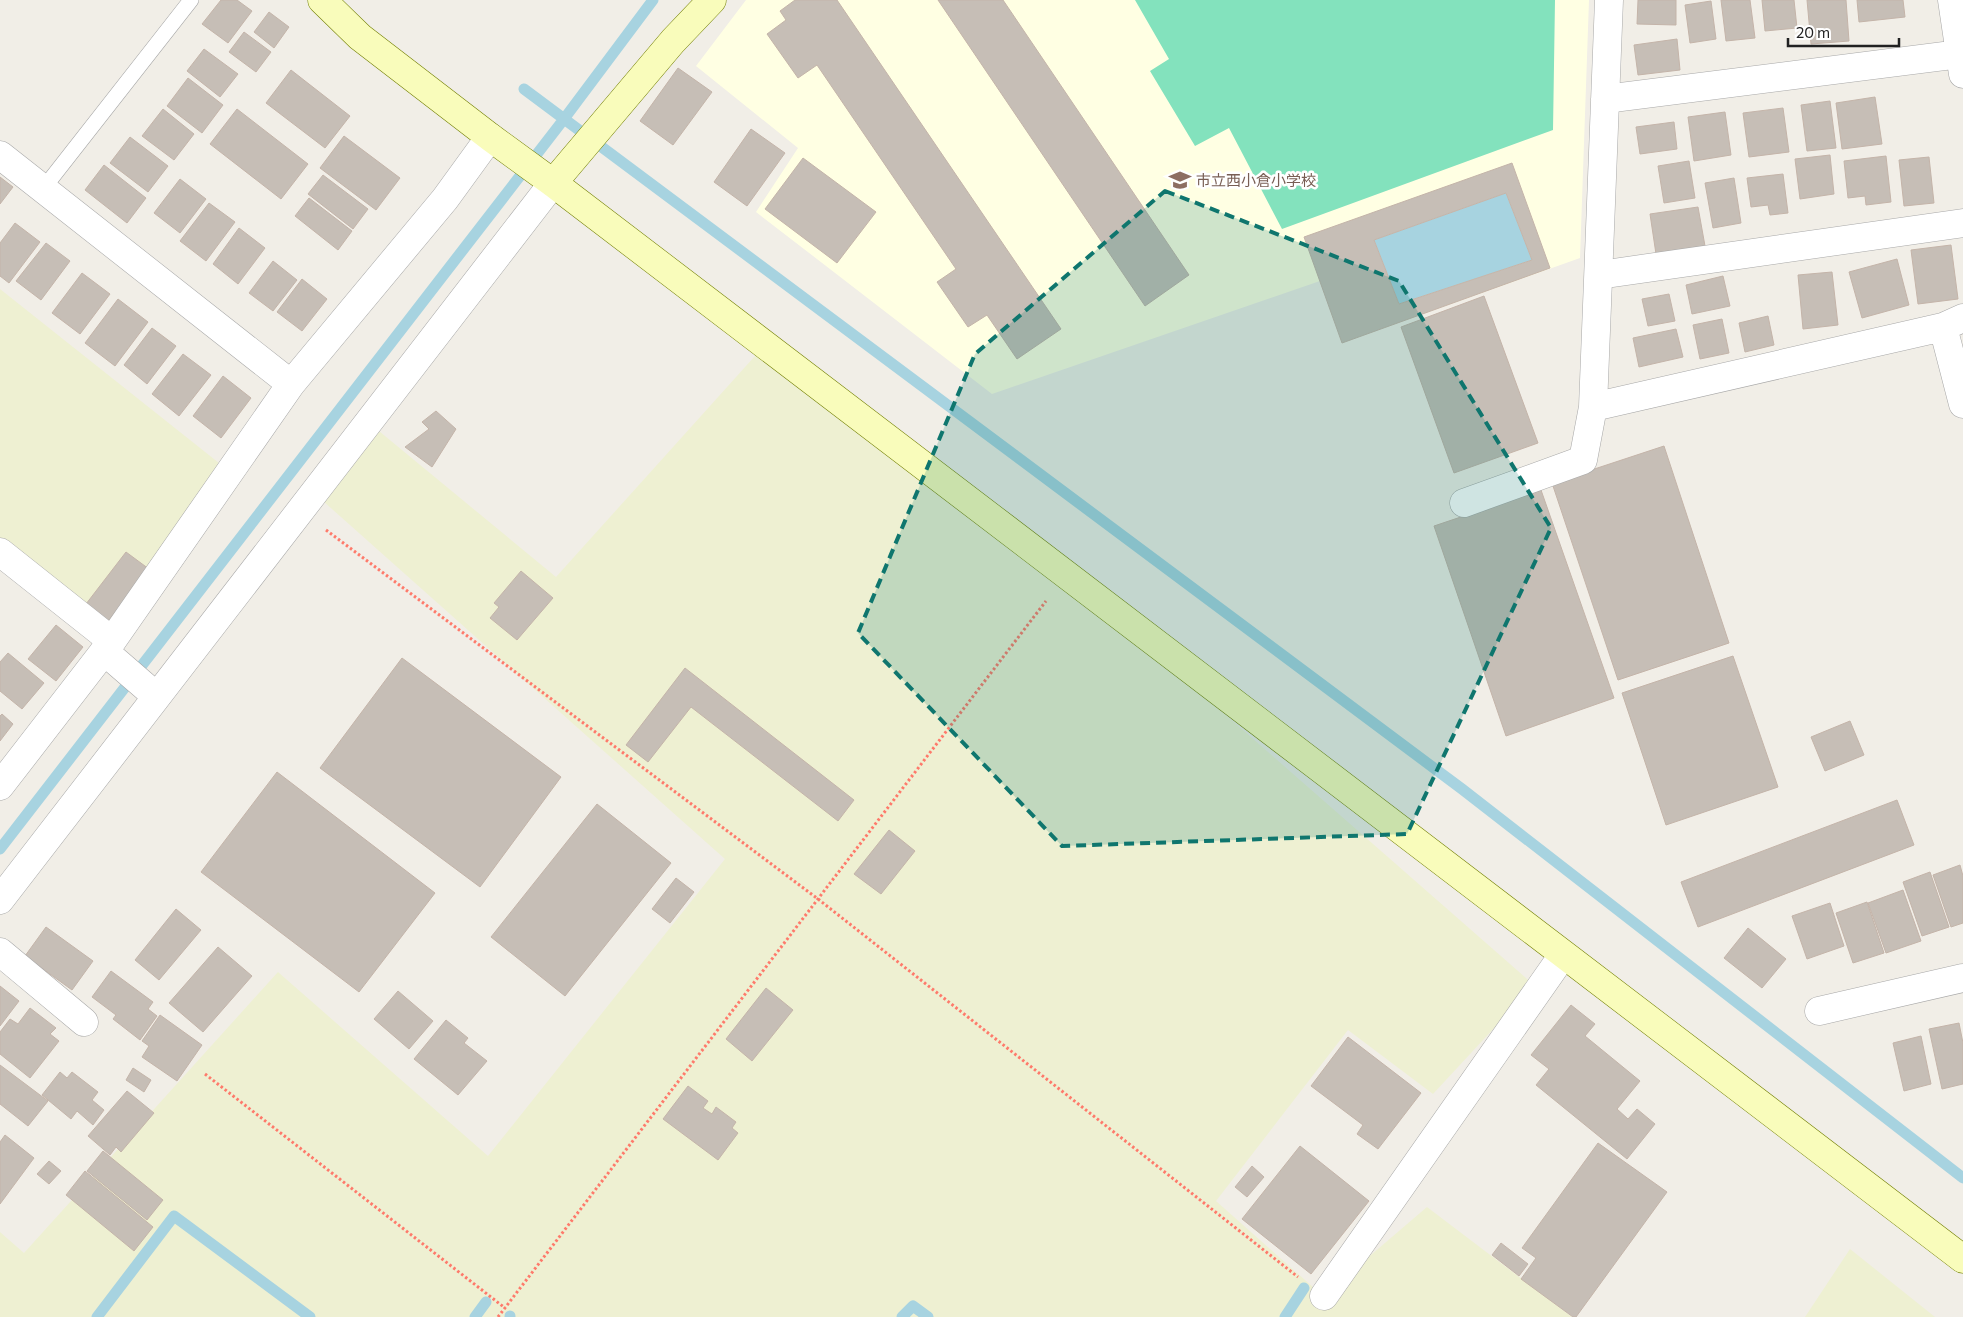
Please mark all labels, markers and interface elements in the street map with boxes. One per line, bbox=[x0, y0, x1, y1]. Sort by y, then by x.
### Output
scale bar bbox=[1788, 15, 1899, 47]
text: 20 m bbox=[1796, 23, 1830, 41]
school or university icon: 市立西小倉小学校 bbox=[1167, 167, 1193, 193]
place label: 市立西小倉小学校 bbox=[1196, 171, 1316, 189]

